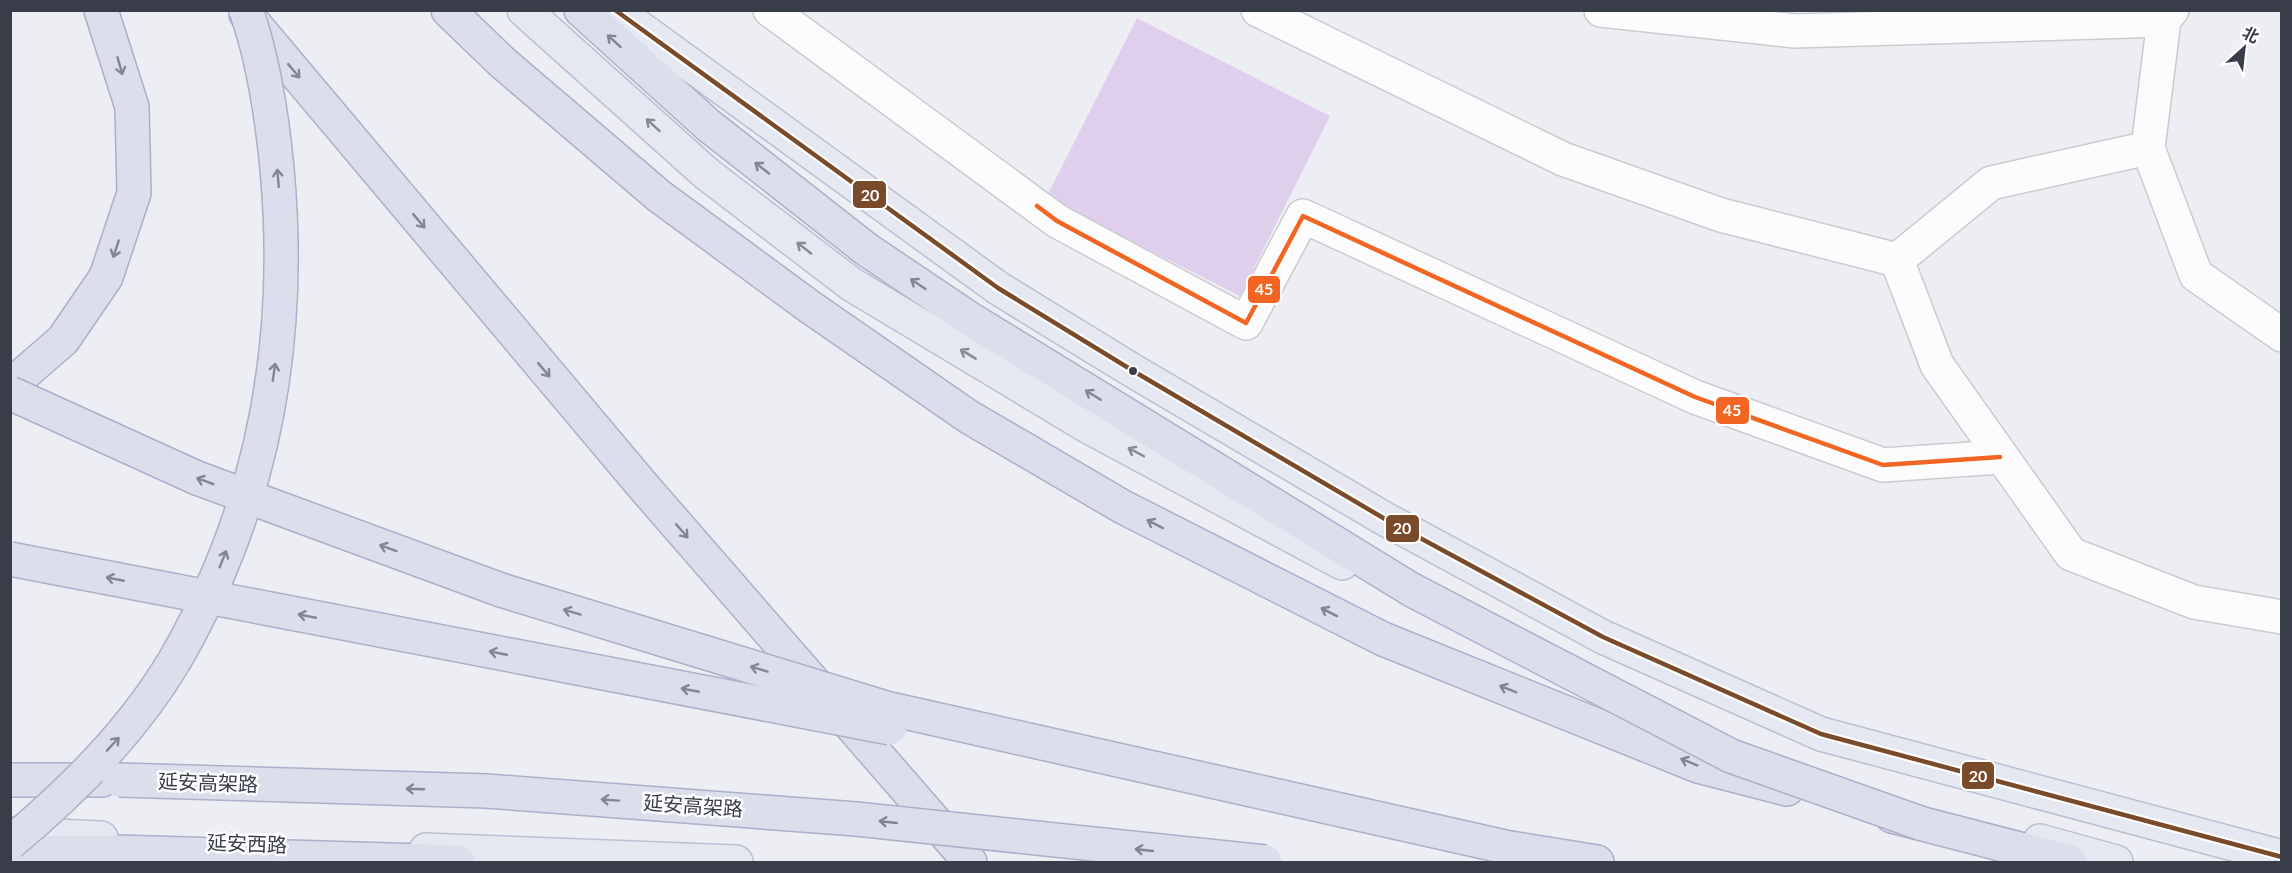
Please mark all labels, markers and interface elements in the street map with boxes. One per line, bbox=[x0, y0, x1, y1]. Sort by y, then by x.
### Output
north arrow bbox=[2214, 18, 2274, 78]
text: 北 bbox=[2240, 22, 2262, 46]
one-way arrow bbox=[607, 34, 622, 48]
one-way arrow bbox=[115, 56, 126, 75]
one-way arrow bbox=[287, 63, 301, 78]
one-way arrow bbox=[646, 118, 661, 132]
one-way arrow bbox=[754, 161, 770, 174]
one-way arrow bbox=[272, 168, 283, 188]
line badge: 20 bbox=[852, 180, 887, 209]
text: 20 bbox=[861, 185, 879, 204]
one-way arrow bbox=[412, 213, 426, 228]
one-way arrow bbox=[109, 239, 120, 258]
one-way arrow bbox=[797, 242, 813, 255]
line badge: 45 bbox=[1247, 275, 1281, 304]
one-way arrow bbox=[911, 278, 927, 290]
text: 45 bbox=[1255, 279, 1273, 298]
one-way arrow bbox=[960, 348, 977, 360]
one-way arrow bbox=[538, 362, 551, 378]
one-way arrow bbox=[268, 363, 279, 382]
unlabelled marker bbox=[1127, 365, 1139, 377]
one-way arrow bbox=[1085, 389, 1102, 401]
line badge: 45 bbox=[1715, 396, 1750, 425]
text: 45 bbox=[1723, 400, 1741, 419]
one-way arrow bbox=[1128, 446, 1146, 457]
one-way arrow bbox=[196, 475, 215, 486]
line badge: 20 bbox=[1385, 514, 1420, 543]
one-way arrow bbox=[1146, 517, 1164, 529]
text: 20 bbox=[1393, 518, 1411, 537]
one-way arrow bbox=[674, 522, 688, 538]
one-way arrow bbox=[379, 542, 398, 553]
one-way arrow bbox=[218, 551, 229, 569]
one-way arrow bbox=[106, 573, 126, 584]
one-way arrow bbox=[563, 606, 582, 617]
one-way arrow bbox=[1321, 606, 1338, 618]
one-way arrow bbox=[297, 610, 317, 621]
one-way arrow bbox=[489, 647, 508, 658]
one-way arrow bbox=[750, 663, 769, 674]
one-way arrow bbox=[1499, 683, 1517, 694]
one-way arrow bbox=[680, 684, 700, 695]
one-way arrow bbox=[106, 737, 120, 752]
one-way arrow bbox=[1680, 756, 1698, 767]
line badge: 20 bbox=[1961, 761, 1995, 790]
text: 20 bbox=[1969, 766, 1987, 785]
street label: 延安高架路 bbox=[158, 768, 258, 796]
one-way arrow bbox=[405, 783, 425, 795]
street label: 延安高架路 bbox=[642, 790, 744, 820]
one-way arrow bbox=[600, 794, 620, 805]
one-way arrow bbox=[878, 816, 898, 827]
street label: 延安西路 bbox=[207, 830, 287, 856]
one-way arrow bbox=[1135, 844, 1155, 855]

